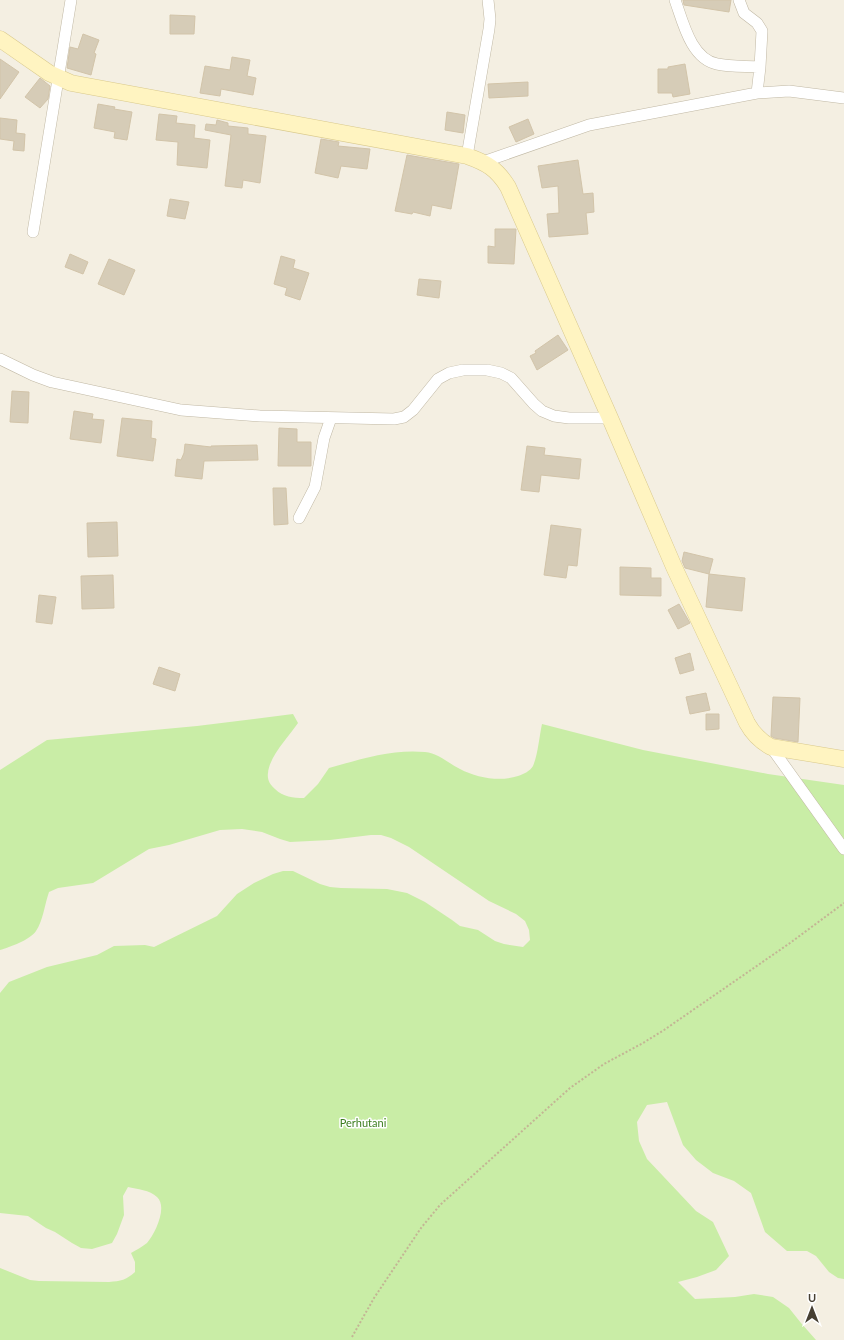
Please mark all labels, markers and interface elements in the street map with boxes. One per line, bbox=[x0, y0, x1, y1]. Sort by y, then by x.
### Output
park label: Perhutani bbox=[340, 1116, 387, 1129]
north arrow bbox=[792, 1288, 832, 1328]
text: U bbox=[808, 1291, 816, 1304]

